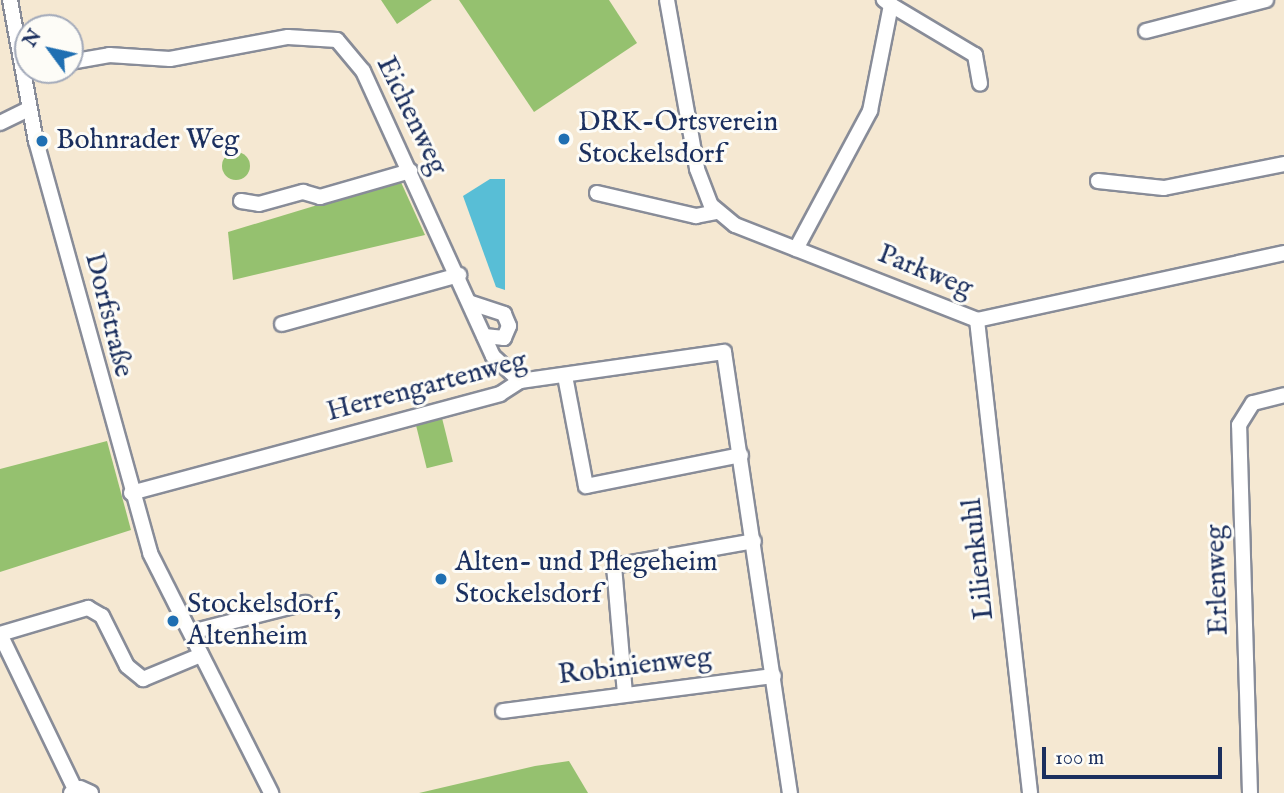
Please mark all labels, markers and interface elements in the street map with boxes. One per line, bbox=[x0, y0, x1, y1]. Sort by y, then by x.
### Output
north arrow bbox=[14, 14, 84, 84]
text: N bbox=[19, 25, 48, 52]
street label: Eichenweg bbox=[368, 51, 454, 181]
place label: DRK-Ortsverein Stockelsdorf bbox=[578, 106, 778, 172]
place label: Bohnrader Weg bbox=[56, 124, 239, 158]
marker: DRK-Ortsverein Stockelsdorf bbox=[556, 131, 572, 147]
marker: Bohnrader Weg bbox=[34, 133, 50, 149]
street label: Parkweg bbox=[873, 238, 977, 306]
street label: Dorfstraße bbox=[76, 249, 140, 381]
street label: Herrengartenweg bbox=[323, 344, 531, 430]
street label: Lilienkuhl bbox=[956, 496, 1002, 622]
street label: Erlenweg bbox=[1199, 524, 1237, 636]
place label: Alten- und Pflegeheim Stockelsdorf bbox=[455, 546, 718, 612]
marker: Alten- und Pflegeheim Stockelsdorf bbox=[433, 571, 449, 587]
place label: Stockelsdorf, Altenheim bbox=[187, 588, 341, 654]
marker: Stockelsdorf, Altenheim bbox=[165, 613, 181, 629]
street label: Robinienweg bbox=[556, 641, 714, 693]
scale bar bbox=[1046, 734, 1226, 778]
text: 100 m bbox=[1055, 745, 1104, 772]

